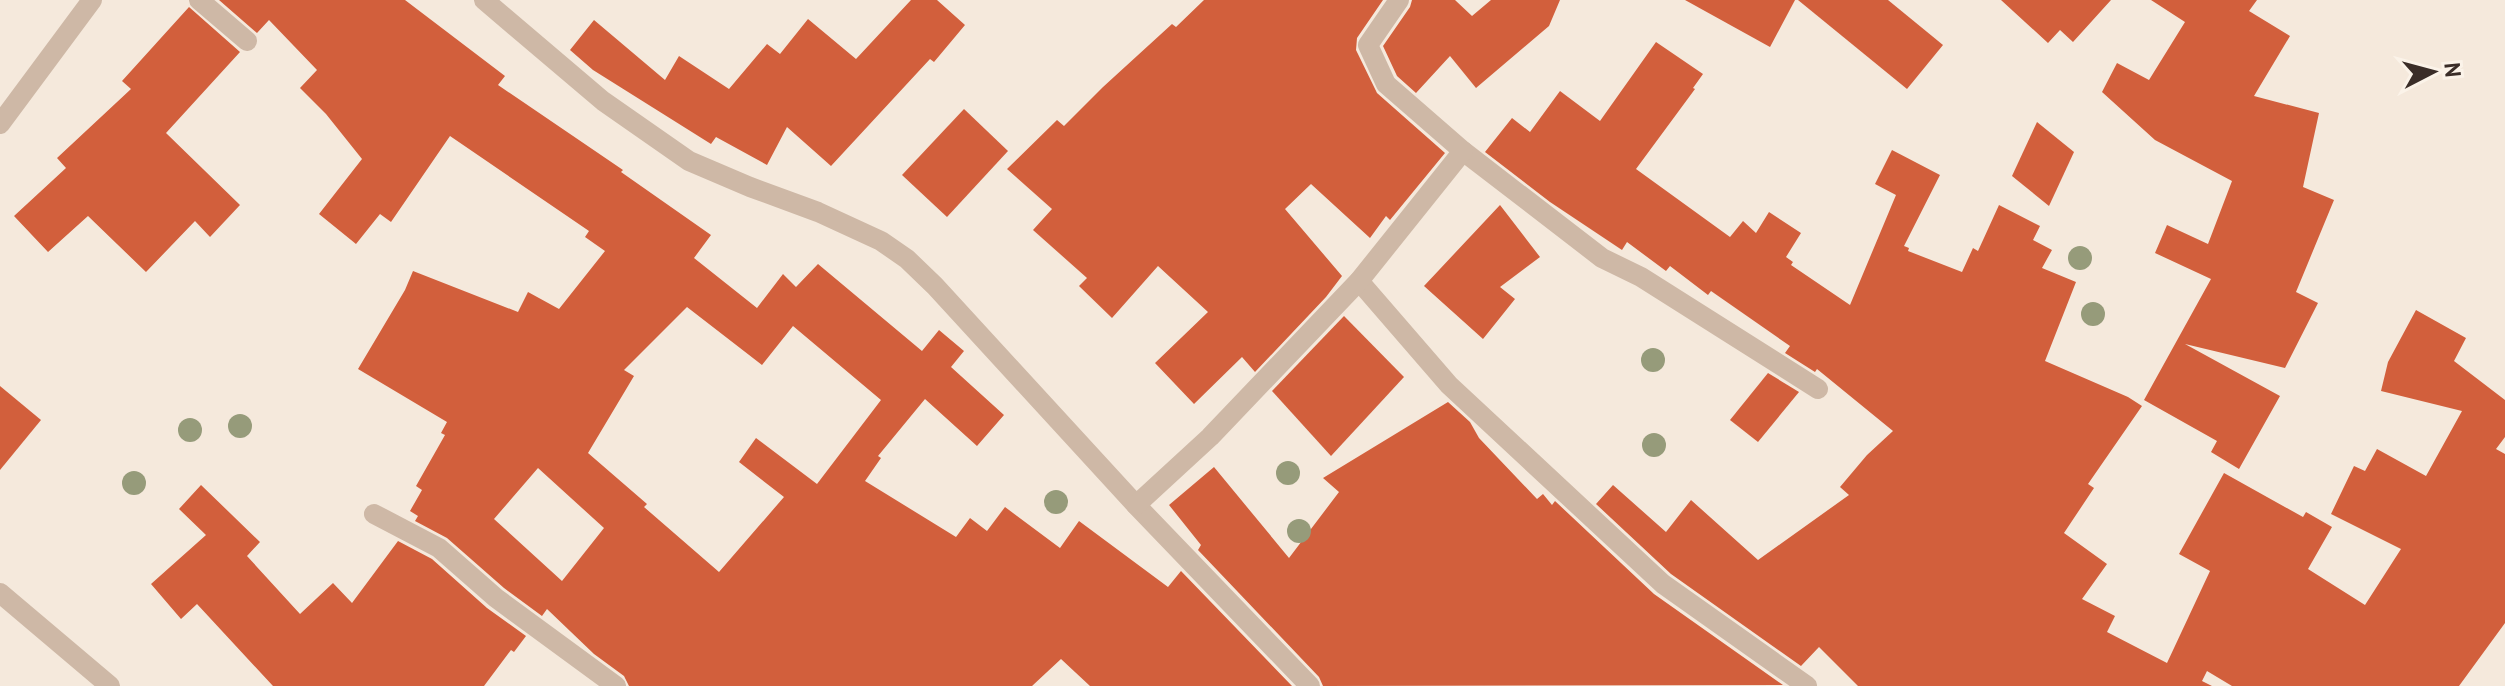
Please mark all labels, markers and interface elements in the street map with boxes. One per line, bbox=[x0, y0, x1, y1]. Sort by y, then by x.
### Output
north arrow bbox=[2393, 32, 2473, 112]
text: N bbox=[2438, 61, 2468, 79]

